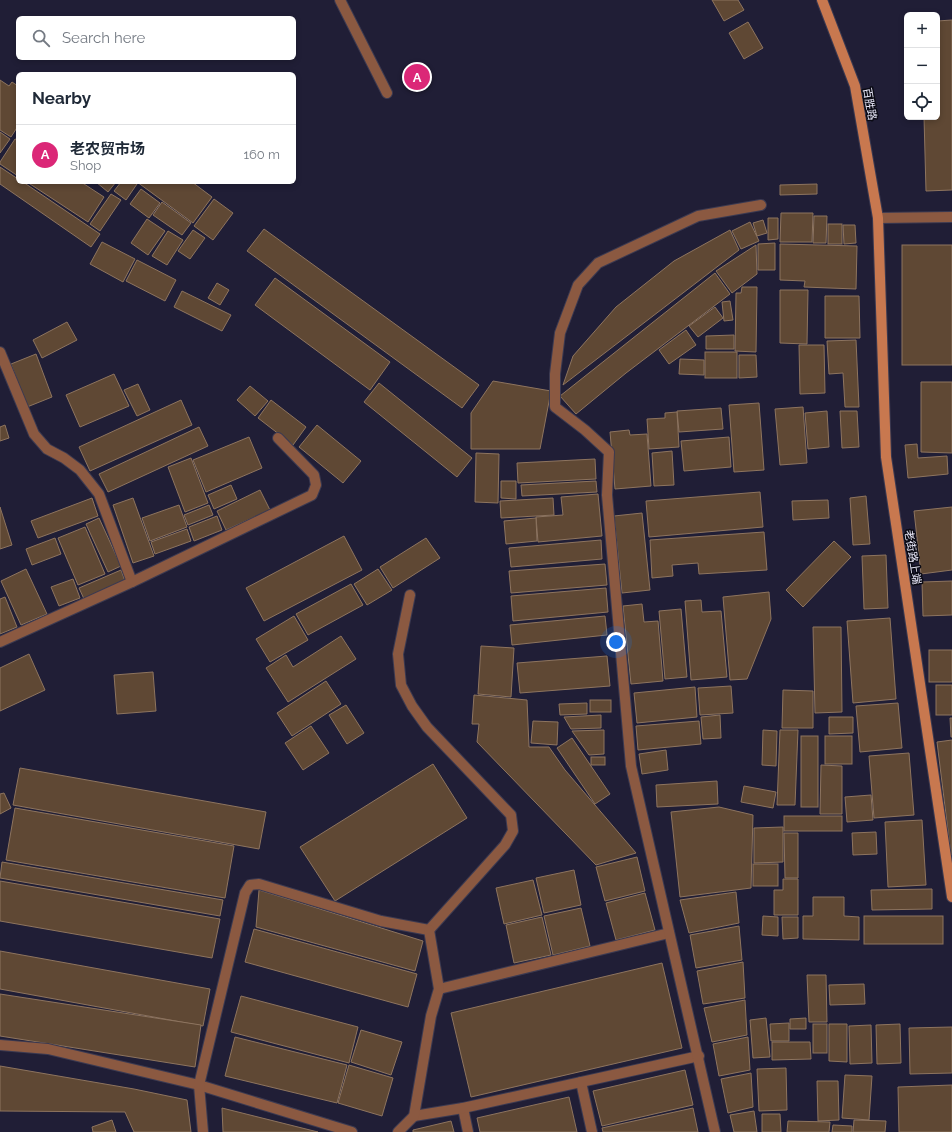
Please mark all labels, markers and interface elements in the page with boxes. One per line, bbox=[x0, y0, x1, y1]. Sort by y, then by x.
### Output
map controls bbox=[904, 12, 940, 120]
button: + bbox=[904, 12, 940, 48]
search box bbox=[16, 16, 296, 60]
icon: search bbox=[30, 27, 52, 49]
text: Search here bbox=[62, 29, 145, 47]
button: − bbox=[904, 48, 940, 84]
pin: A bbox=[404, 62, 430, 92]
button: locate bbox=[904, 84, 940, 120]
street label: 百胜路 bbox=[860, 87, 879, 121]
text: Nearby bbox=[32, 88, 91, 108]
text: 老农贸市场 bbox=[70, 140, 145, 158]
text: A bbox=[41, 147, 49, 162]
text: 160 m bbox=[243, 147, 280, 162]
text: Shop bbox=[70, 158, 101, 173]
street label: 老街路上端 bbox=[902, 529, 923, 585]
your location bbox=[606, 632, 626, 652]

